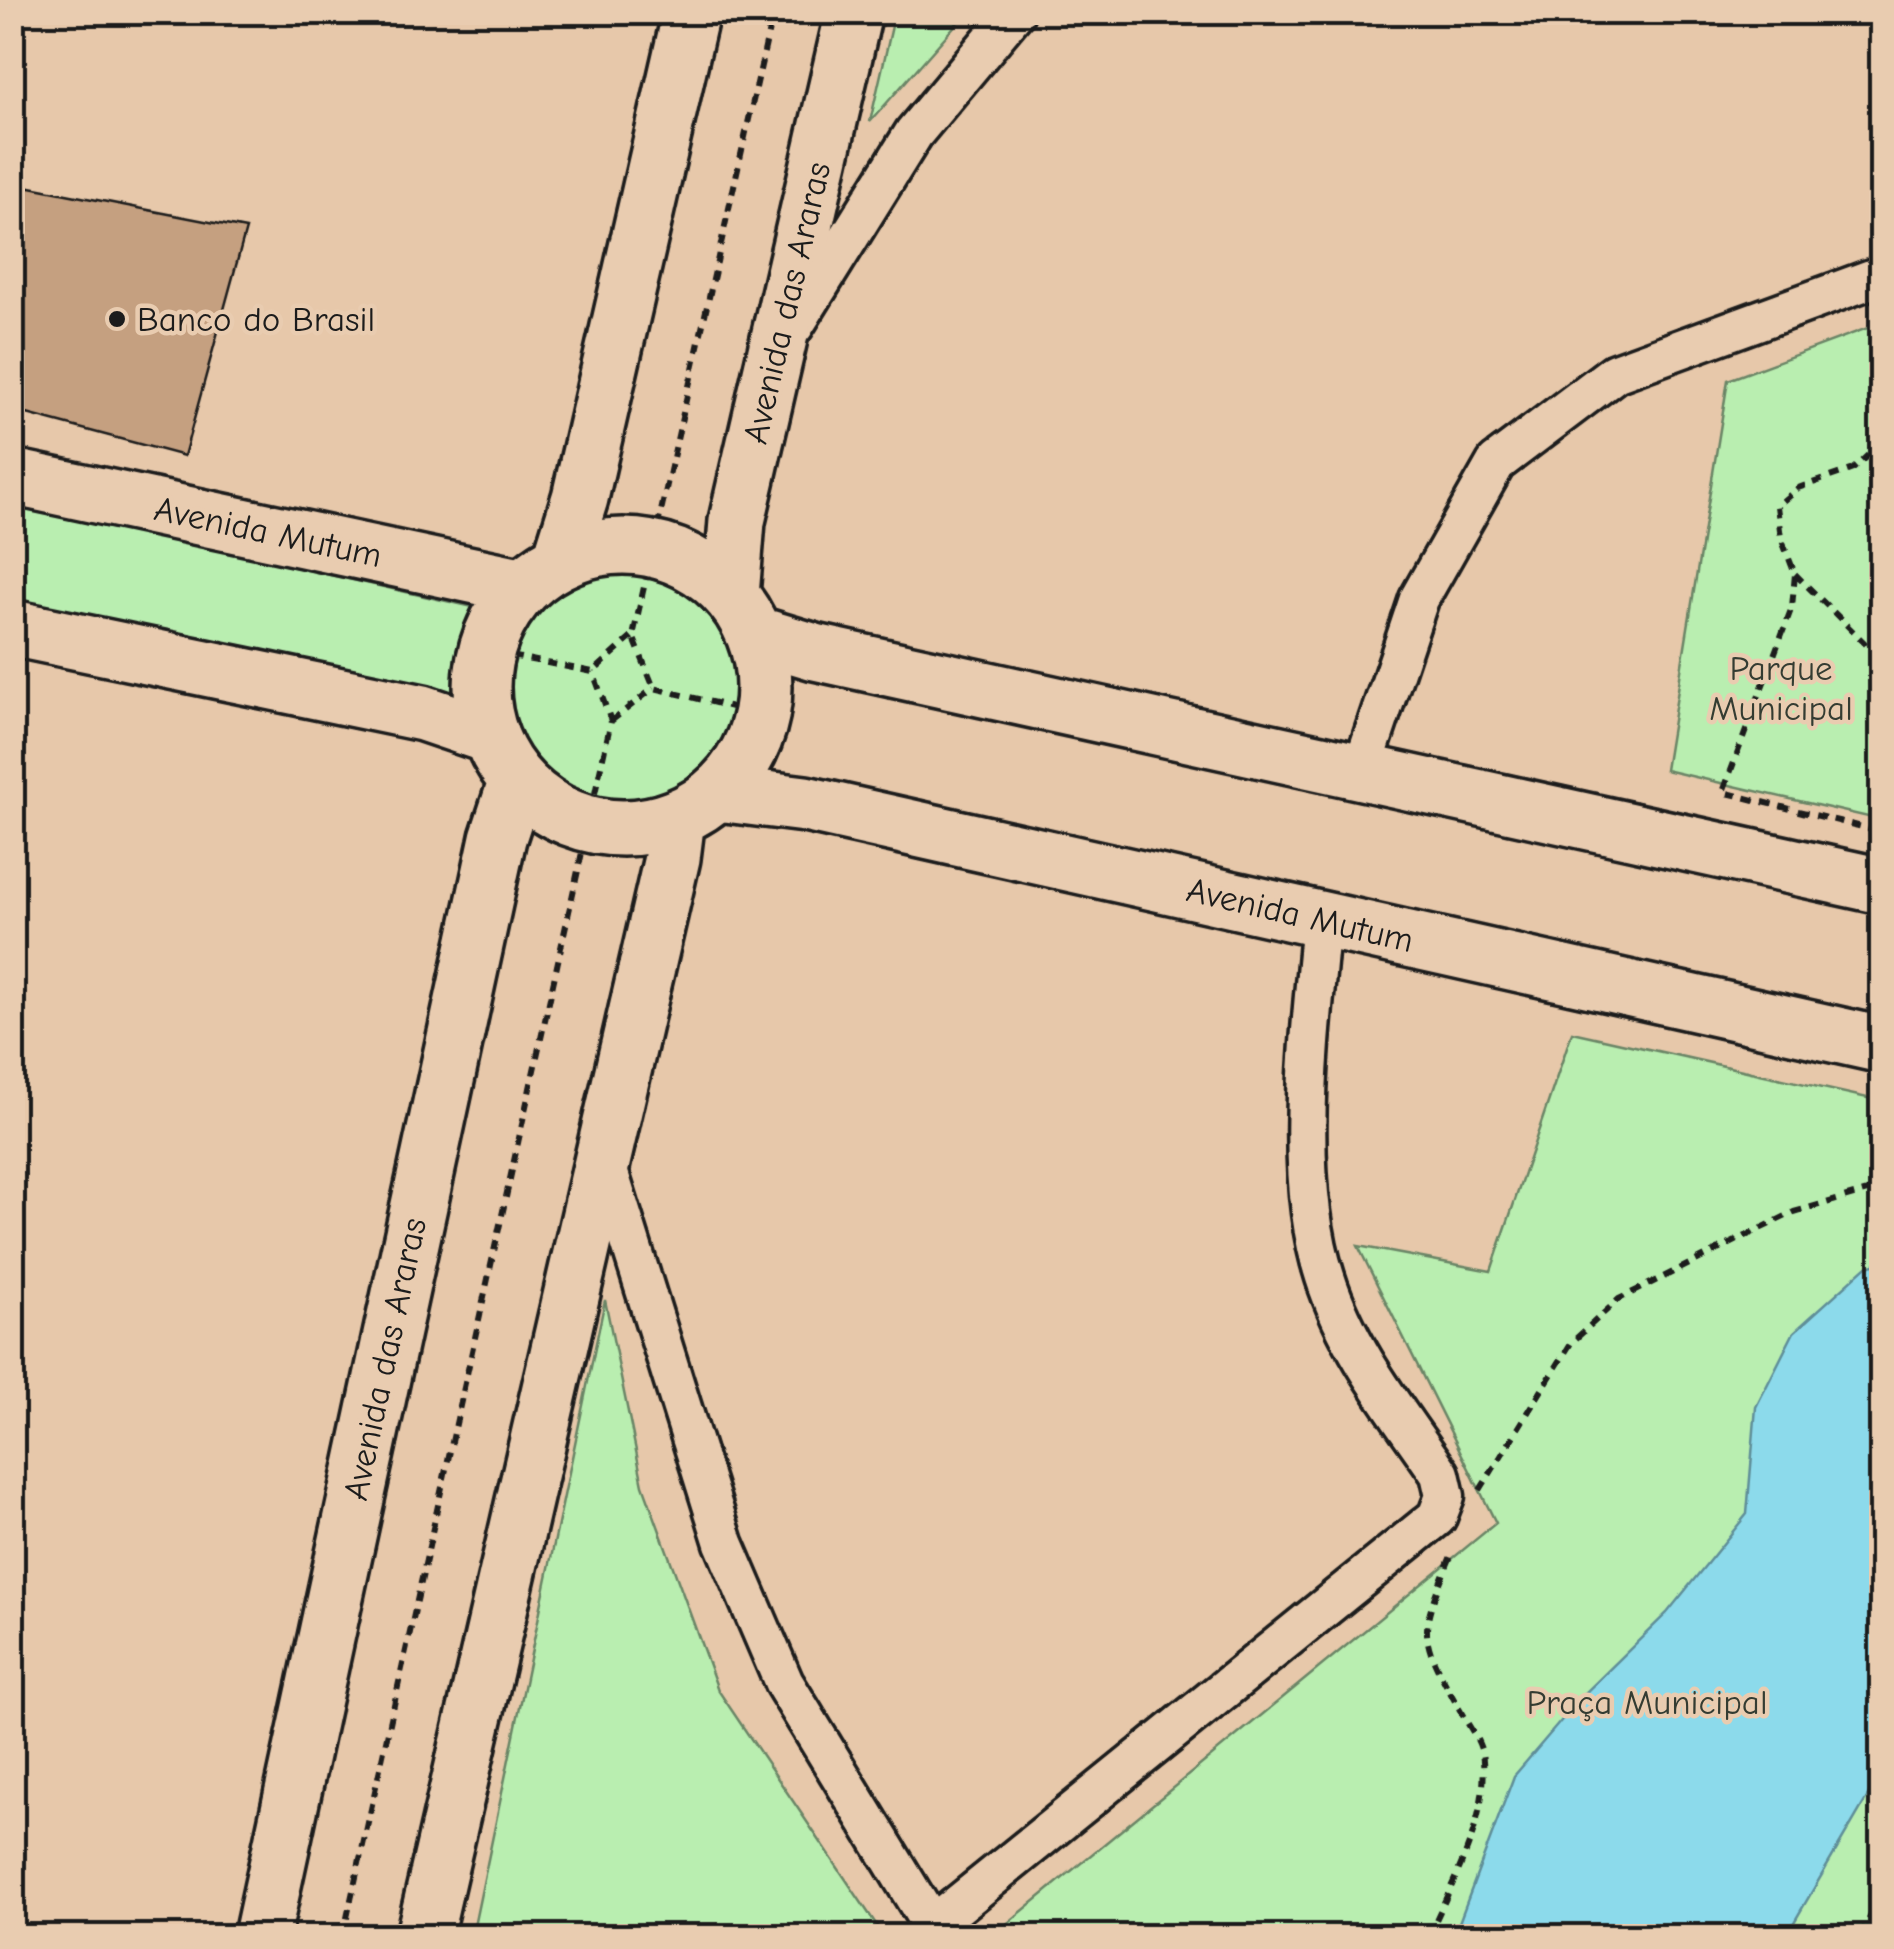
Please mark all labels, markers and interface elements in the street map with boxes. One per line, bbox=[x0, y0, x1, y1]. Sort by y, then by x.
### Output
street label: Avenida das Araras bbox=[735, 158, 839, 448]
place label: Banco do Brasil bbox=[137, 299, 375, 340]
marker: Banco do Brasil bbox=[106, 308, 128, 330]
street label: Avenida Mutum bbox=[151, 488, 385, 576]
park label: Parque Municipal bbox=[1709, 648, 1853, 729]
street label: Avenida Mutum bbox=[1183, 869, 1417, 961]
street label: Avenida das Araras bbox=[335, 1214, 435, 1504]
park label: Praça Municipal bbox=[1526, 1682, 1768, 1723]

